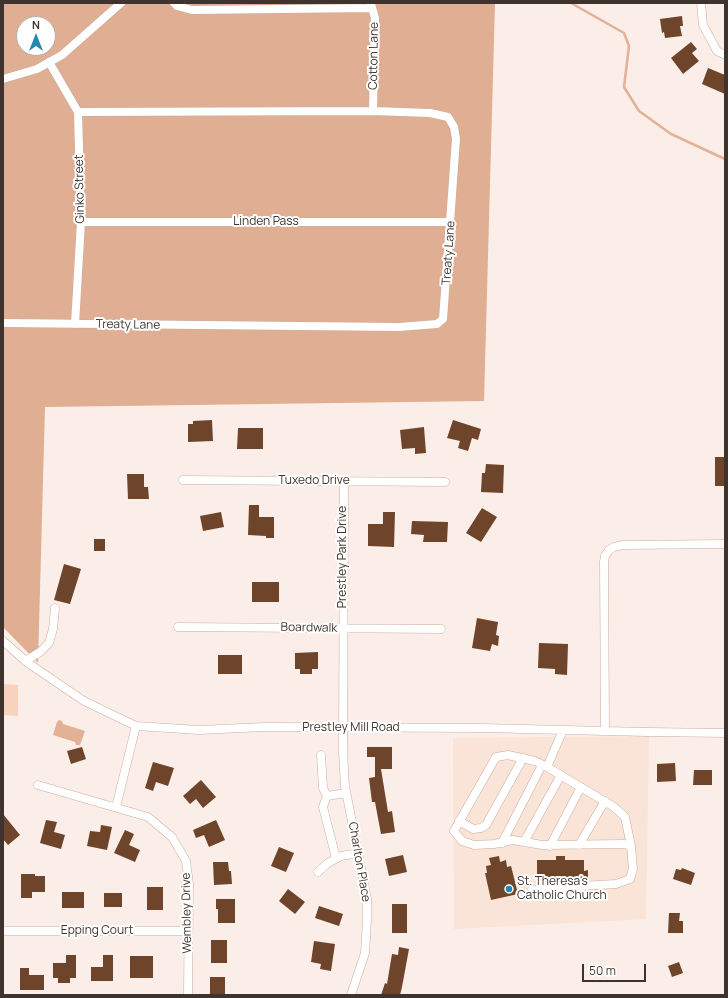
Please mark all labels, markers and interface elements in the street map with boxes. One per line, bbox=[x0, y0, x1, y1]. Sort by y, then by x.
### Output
north arrow bbox=[16, 16, 56, 56]
text: N bbox=[32, 17, 40, 32]
street label: Cotton Lane bbox=[366, 22, 382, 90]
street label: Ginko Street bbox=[72, 154, 88, 224]
street label: Linden Pass bbox=[233, 215, 299, 229]
street label: Treaty Lane bbox=[440, 220, 458, 286]
street label: Treaty Lane bbox=[96, 317, 160, 333]
street label: Tuxedo Drive bbox=[278, 474, 350, 488]
street label: Prestley Park Drive bbox=[336, 506, 350, 608]
street label: Boardwalk bbox=[281, 620, 337, 636]
street label: Prestley Mill Road bbox=[302, 721, 400, 735]
street label: Charlton Place bbox=[345, 821, 373, 903]
street label: Wembley Drive bbox=[179, 872, 195, 954]
place label: St. Theresa's Catholic Church bbox=[517, 875, 607, 903]
marker: St. Theresa's Catholic Church bbox=[504, 884, 514, 894]
street label: Epping Court bbox=[61, 924, 133, 938]
scale bar bbox=[584, 956, 648, 982]
text: 50 m bbox=[589, 962, 616, 979]

